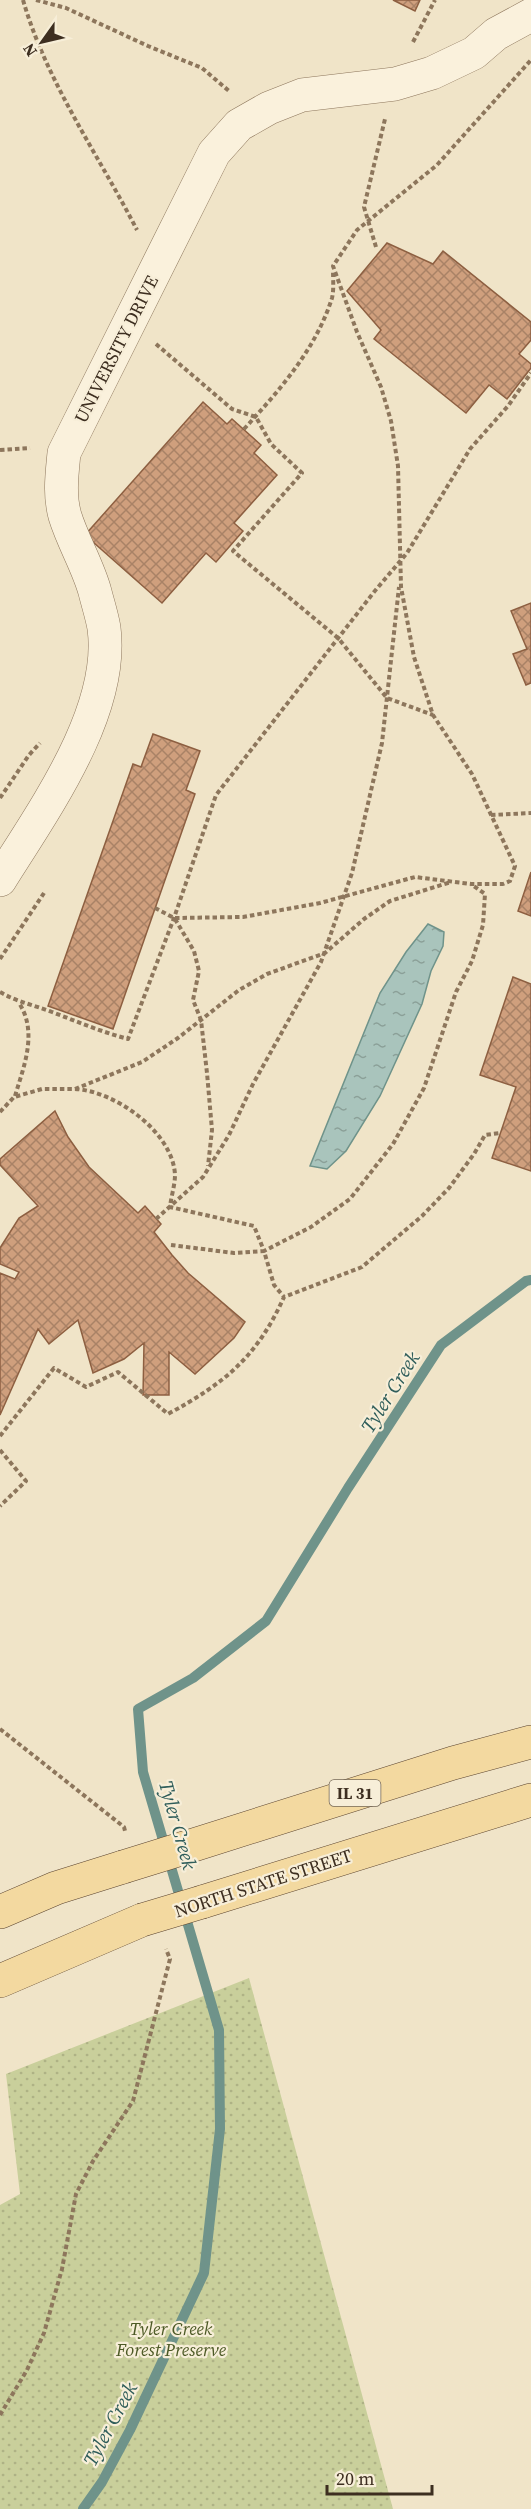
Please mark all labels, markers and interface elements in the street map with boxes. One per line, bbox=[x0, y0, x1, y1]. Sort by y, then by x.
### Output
north arrow bbox=[12, 12, 72, 72]
text: N bbox=[17, 39, 42, 61]
street label: UNIVERSITY DRIVE bbox=[68, 271, 164, 427]
water label: Tyler Creek bbox=[354, 1345, 426, 1438]
water label: Tyler Creek bbox=[152, 1777, 204, 1873]
road number: IL 31 bbox=[330, 1780, 380, 1806]
street label: NORTH STATE STREET bbox=[171, 1842, 355, 1924]
park label: Tyler Creek Forest Preserve bbox=[115, 2316, 227, 2362]
water label: Tyler Creek bbox=[76, 2377, 144, 2471]
scale bar bbox=[327, 2458, 432, 2496]
text: 20 m bbox=[336, 2466, 374, 2491]

